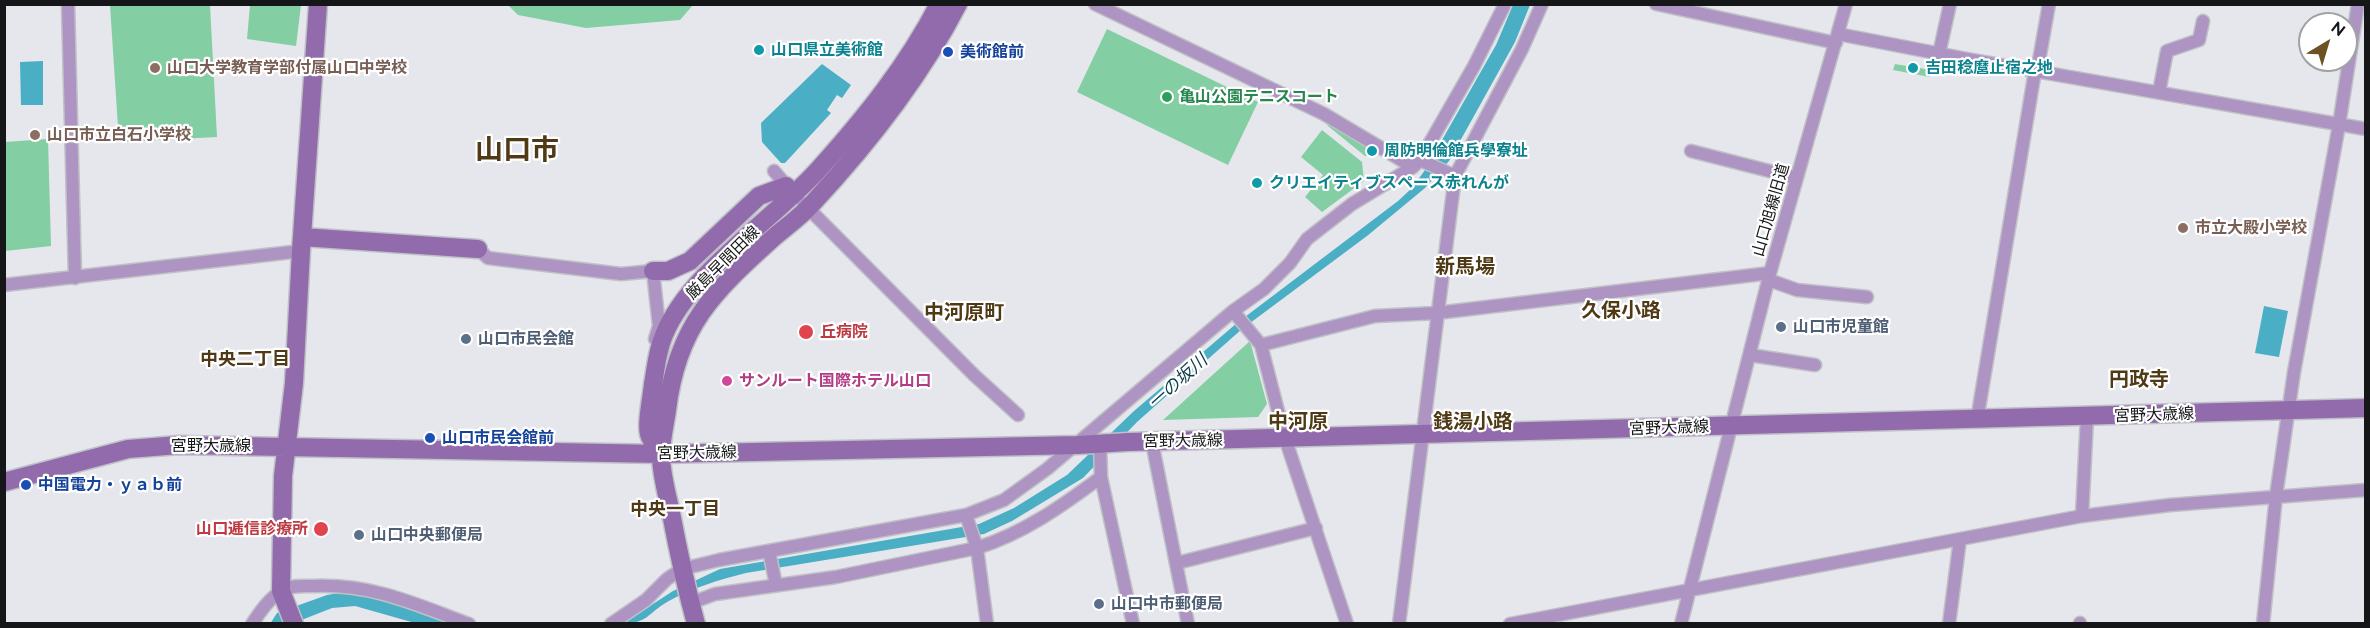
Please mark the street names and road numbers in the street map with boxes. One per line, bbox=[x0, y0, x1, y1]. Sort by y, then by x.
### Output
street label: 山口旭線旧道 bbox=[1749, 161, 1793, 259]
street label: 厳島早間田線 bbox=[682, 222, 764, 304]
street label: 宮野大歳線 bbox=[2114, 404, 2194, 426]
street label: 宮野大歳線 bbox=[1629, 417, 1709, 439]
street label: 宮野大歳線 bbox=[1143, 431, 1223, 451]
street label: 宮野大歳線 bbox=[171, 436, 251, 456]
street label: 宮野大歳線 bbox=[657, 443, 737, 463]

